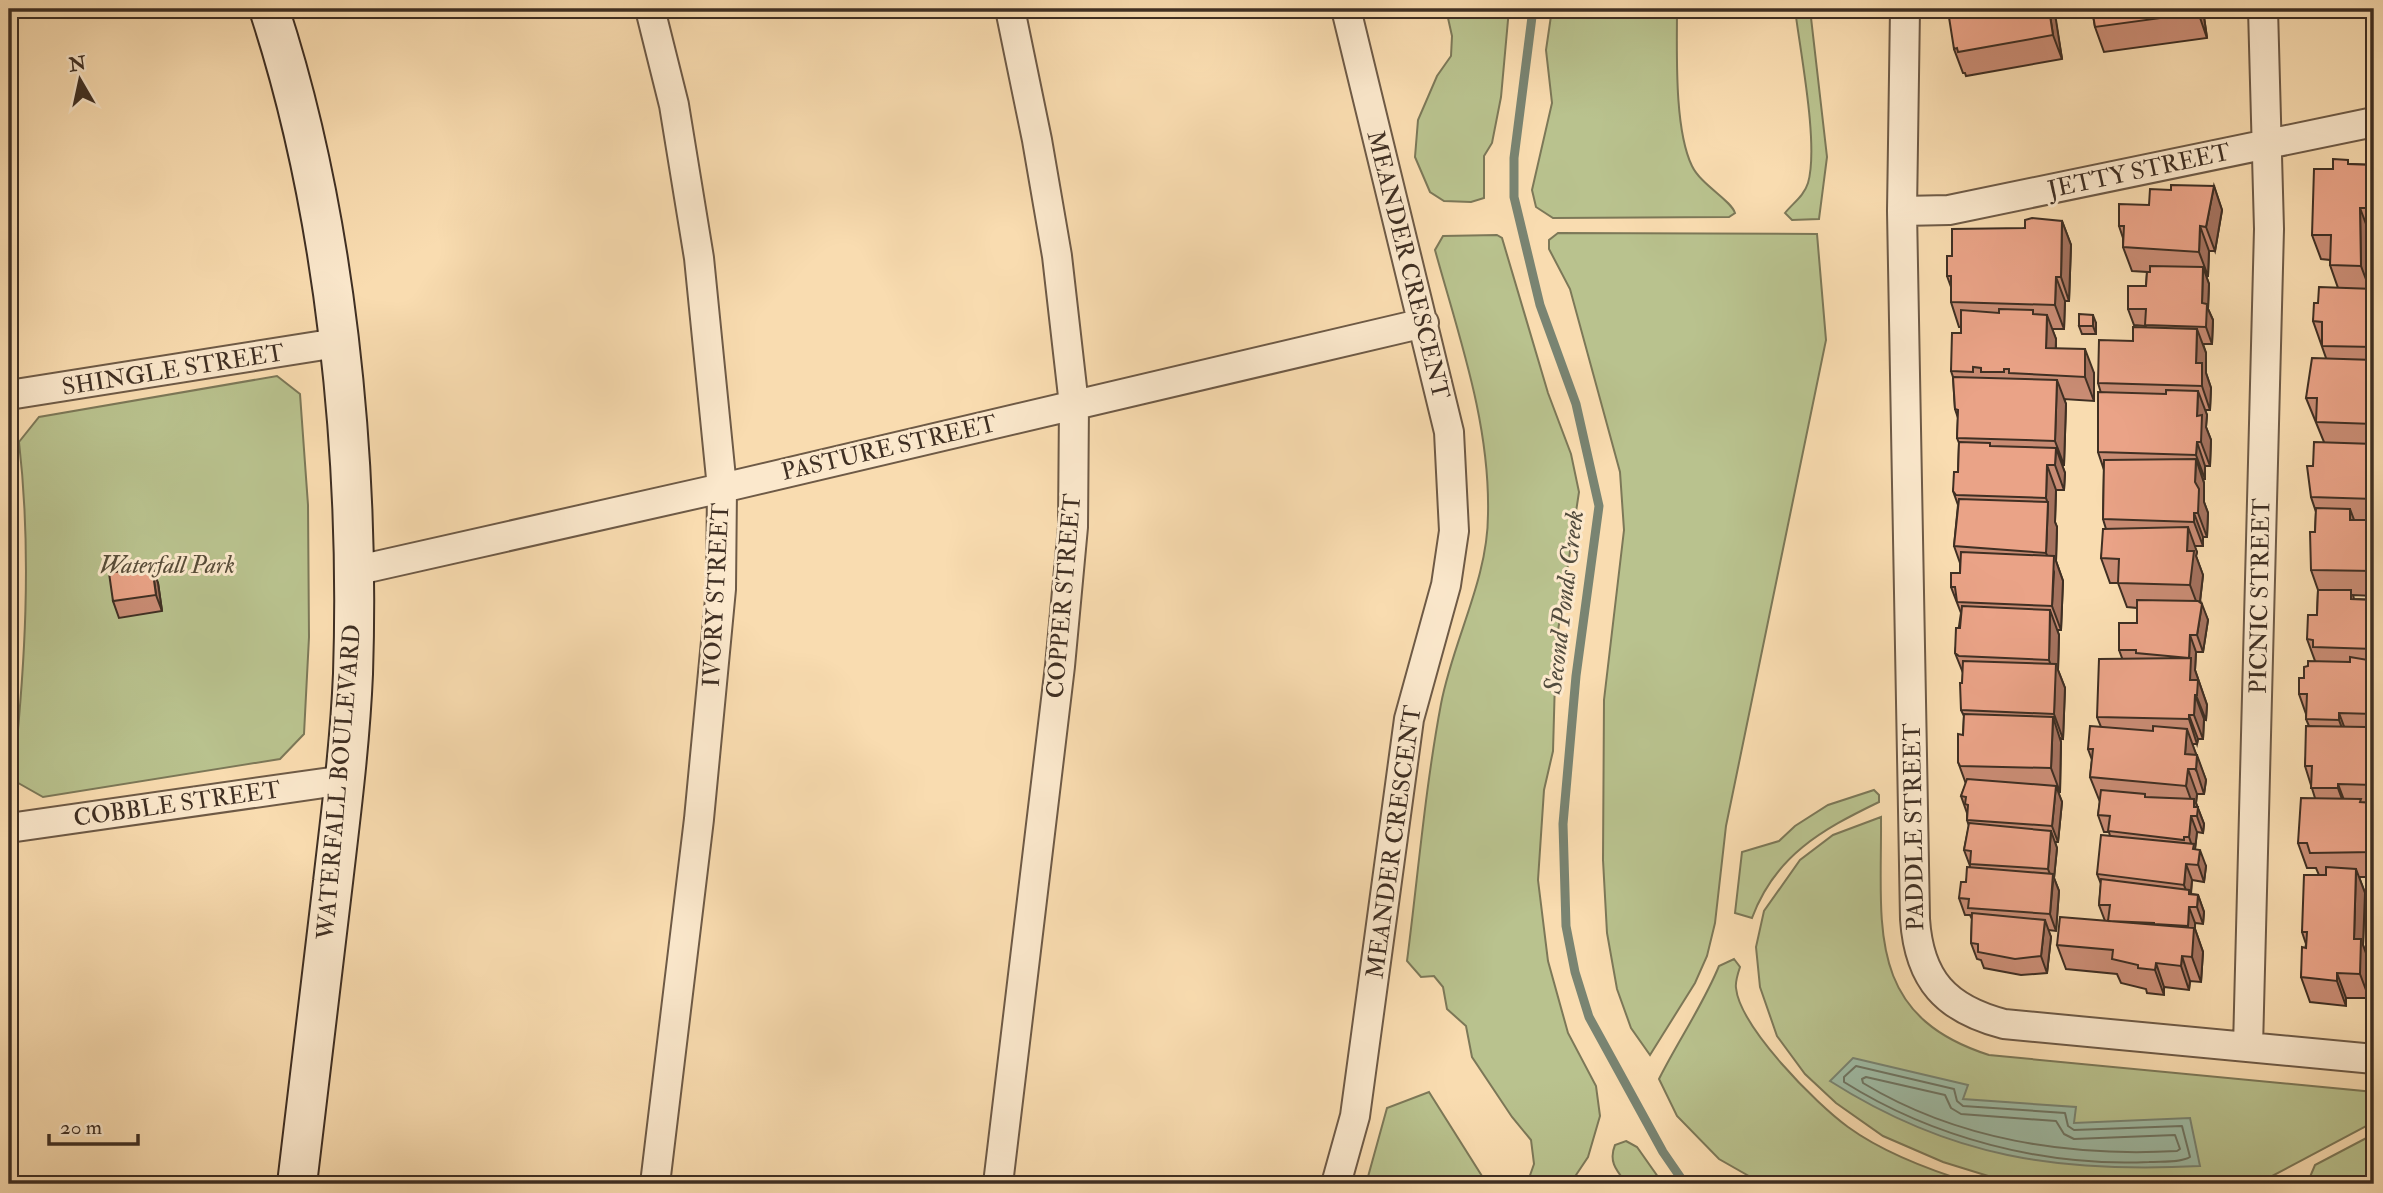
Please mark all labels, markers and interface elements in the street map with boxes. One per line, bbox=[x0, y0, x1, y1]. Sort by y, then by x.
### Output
north arrow bbox=[46, 46, 116, 116]
text: N bbox=[66, 51, 89, 78]
street label: MEANDER CRESCENT bbox=[1360, 127, 1456, 403]
street label: JETTY STREET bbox=[2044, 136, 2233, 206]
street label: SHINGLE STREET bbox=[60, 337, 286, 403]
street label: PASTURE STREET bbox=[778, 408, 1000, 488]
street label: COPPER STREET bbox=[1040, 492, 1088, 700]
street label: PICNIC STREET bbox=[2243, 498, 2277, 694]
street label: IVORY STREET bbox=[696, 502, 736, 688]
water label: Second Ponds Creek bbox=[1537, 508, 1591, 697]
park label: Waterfall Park bbox=[99, 550, 235, 581]
street label: WATERFALL BOULEVARD bbox=[310, 623, 368, 942]
street label: MEANDER CRESCENT bbox=[1359, 703, 1429, 981]
street label: PADDLE STREET bbox=[1897, 723, 1931, 931]
street label: COBBLE STREET bbox=[72, 774, 283, 834]
scale bar bbox=[49, 1102, 138, 1146]
text: 20 m bbox=[60, 1114, 102, 1141]

